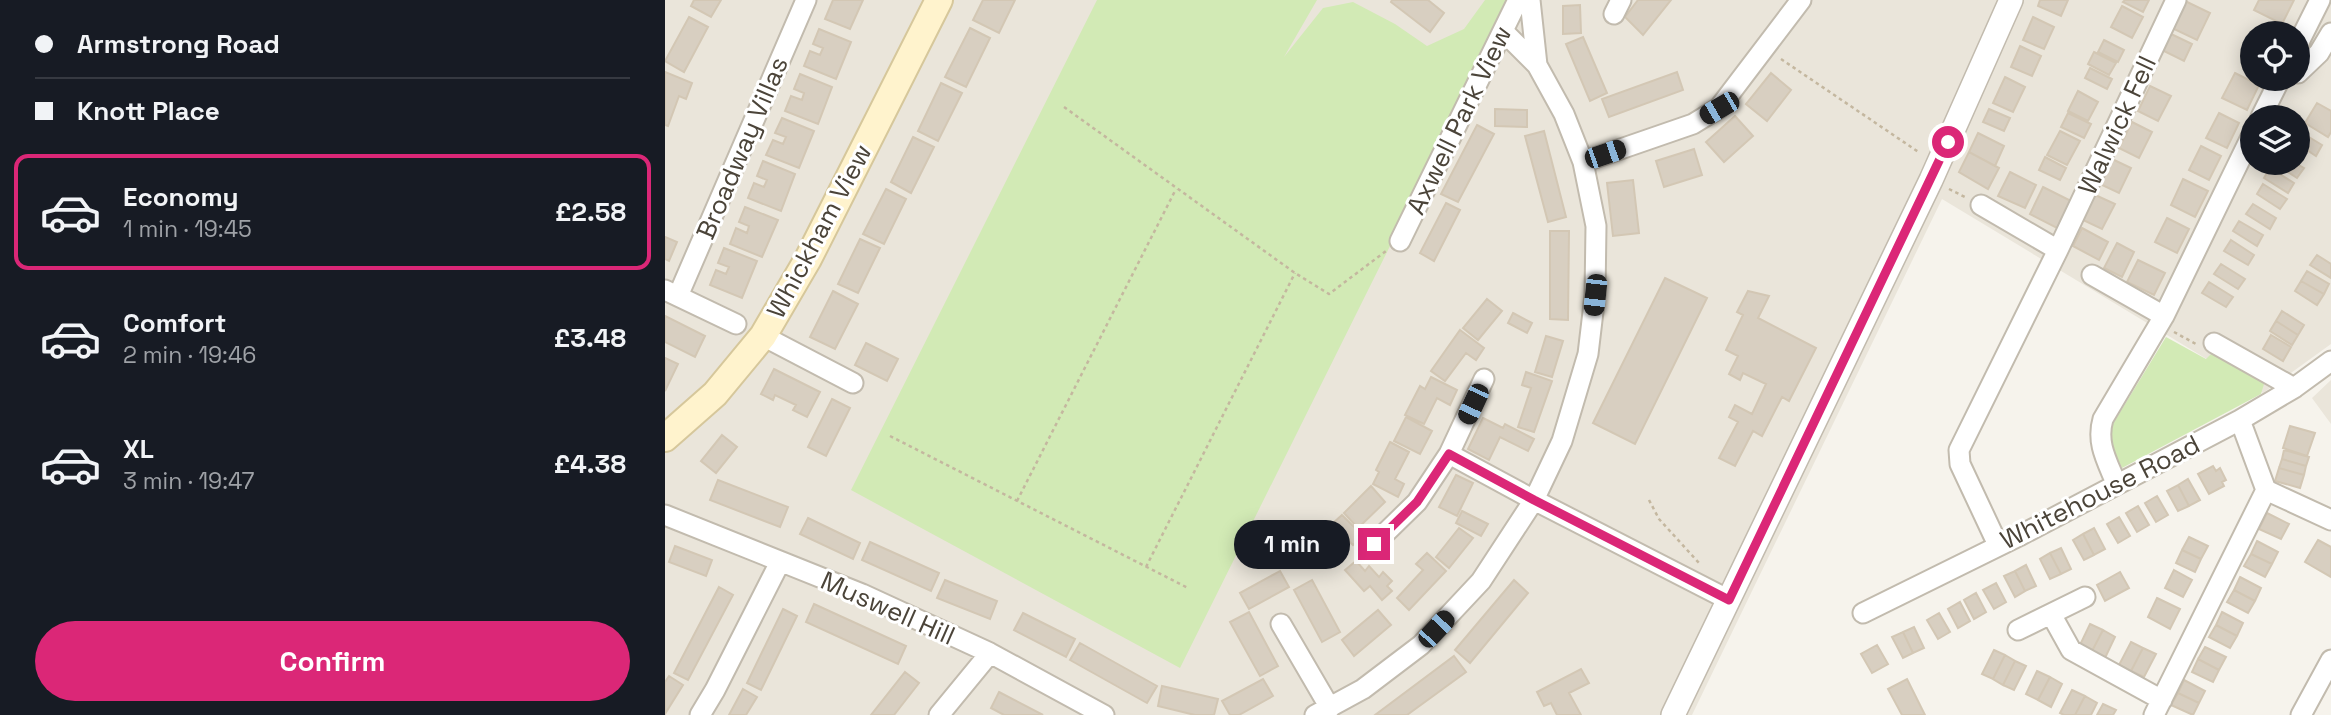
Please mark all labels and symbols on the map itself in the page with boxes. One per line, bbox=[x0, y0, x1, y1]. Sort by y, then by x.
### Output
street label: Axwell Park View bbox=[1399, 20, 1519, 220]
street label: Walwick Fell bbox=[2070, 50, 2164, 200]
street label: Broadway Villas bbox=[688, 52, 796, 244]
car bbox=[1696, 88, 1743, 128]
route start bbox=[1932, 126, 1964, 158]
car bbox=[1582, 137, 1629, 171]
street label: Whickham View bbox=[759, 138, 879, 324]
car bbox=[1583, 273, 1608, 317]
car bbox=[1455, 381, 1492, 427]
street label: Whitehouse Road bbox=[1995, 427, 2205, 557]
callout: 1 min bbox=[1234, 520, 1349, 568]
route end bbox=[1358, 528, 1390, 560]
street label: Muswell Hill bbox=[816, 563, 960, 653]
car bbox=[1414, 606, 1459, 652]

